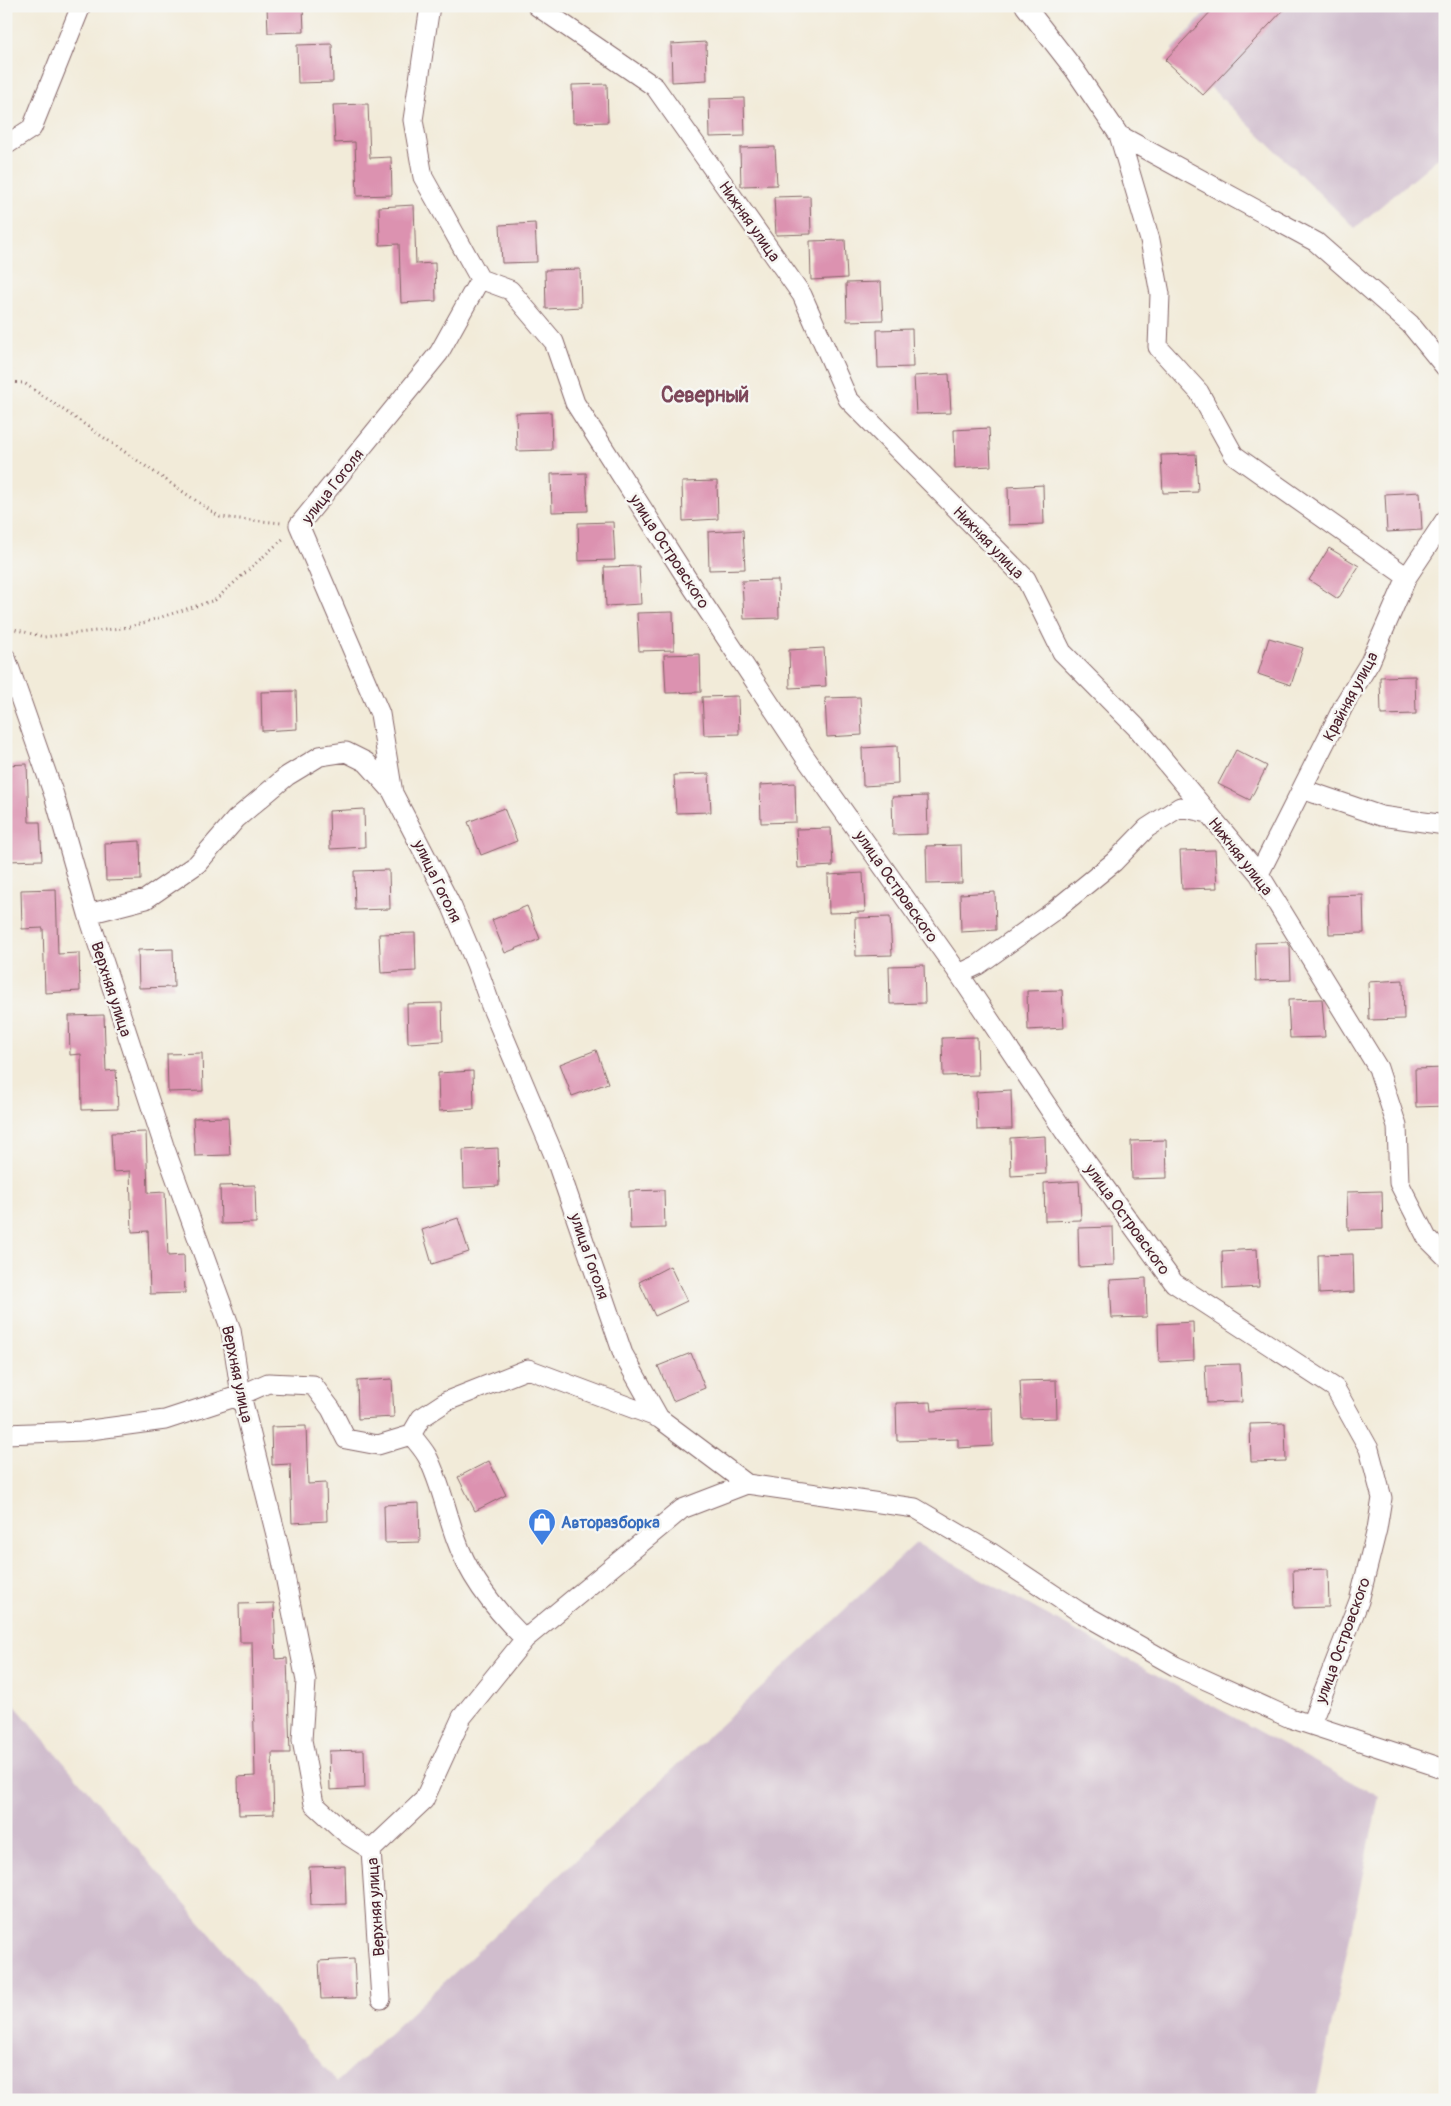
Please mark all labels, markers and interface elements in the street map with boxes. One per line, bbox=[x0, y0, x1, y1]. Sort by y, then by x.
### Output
street label: Нижняя улица bbox=[714, 177, 784, 266]
district label: Северный bbox=[661, 382, 749, 409]
street label: улица Гоголя bbox=[297, 445, 368, 529]
street label: улица Островского bbox=[624, 490, 714, 613]
street label: Нижняя улица bbox=[948, 502, 1028, 583]
street label: Крайняя улица bbox=[1319, 648, 1383, 745]
street label: Нижняя улица bbox=[1203, 813, 1277, 900]
street label: улица Островского bbox=[849, 826, 943, 947]
street label: улица Гоголя bbox=[408, 836, 466, 926]
street label: Верхняя улица bbox=[86, 939, 136, 1039]
street label: улица Островского bbox=[1080, 1159, 1174, 1279]
street label: улица Гоголя bbox=[565, 1210, 613, 1302]
street label: Верхняя улица bbox=[217, 1324, 257, 1425]
shop icon: Авторазборка bbox=[527, 1507, 557, 1546]
place label: Авторазборка bbox=[561, 1513, 660, 1533]
street label: улица Островского bbox=[1311, 1574, 1375, 1707]
street label: Верхняя улица bbox=[363, 1857, 389, 1957]

